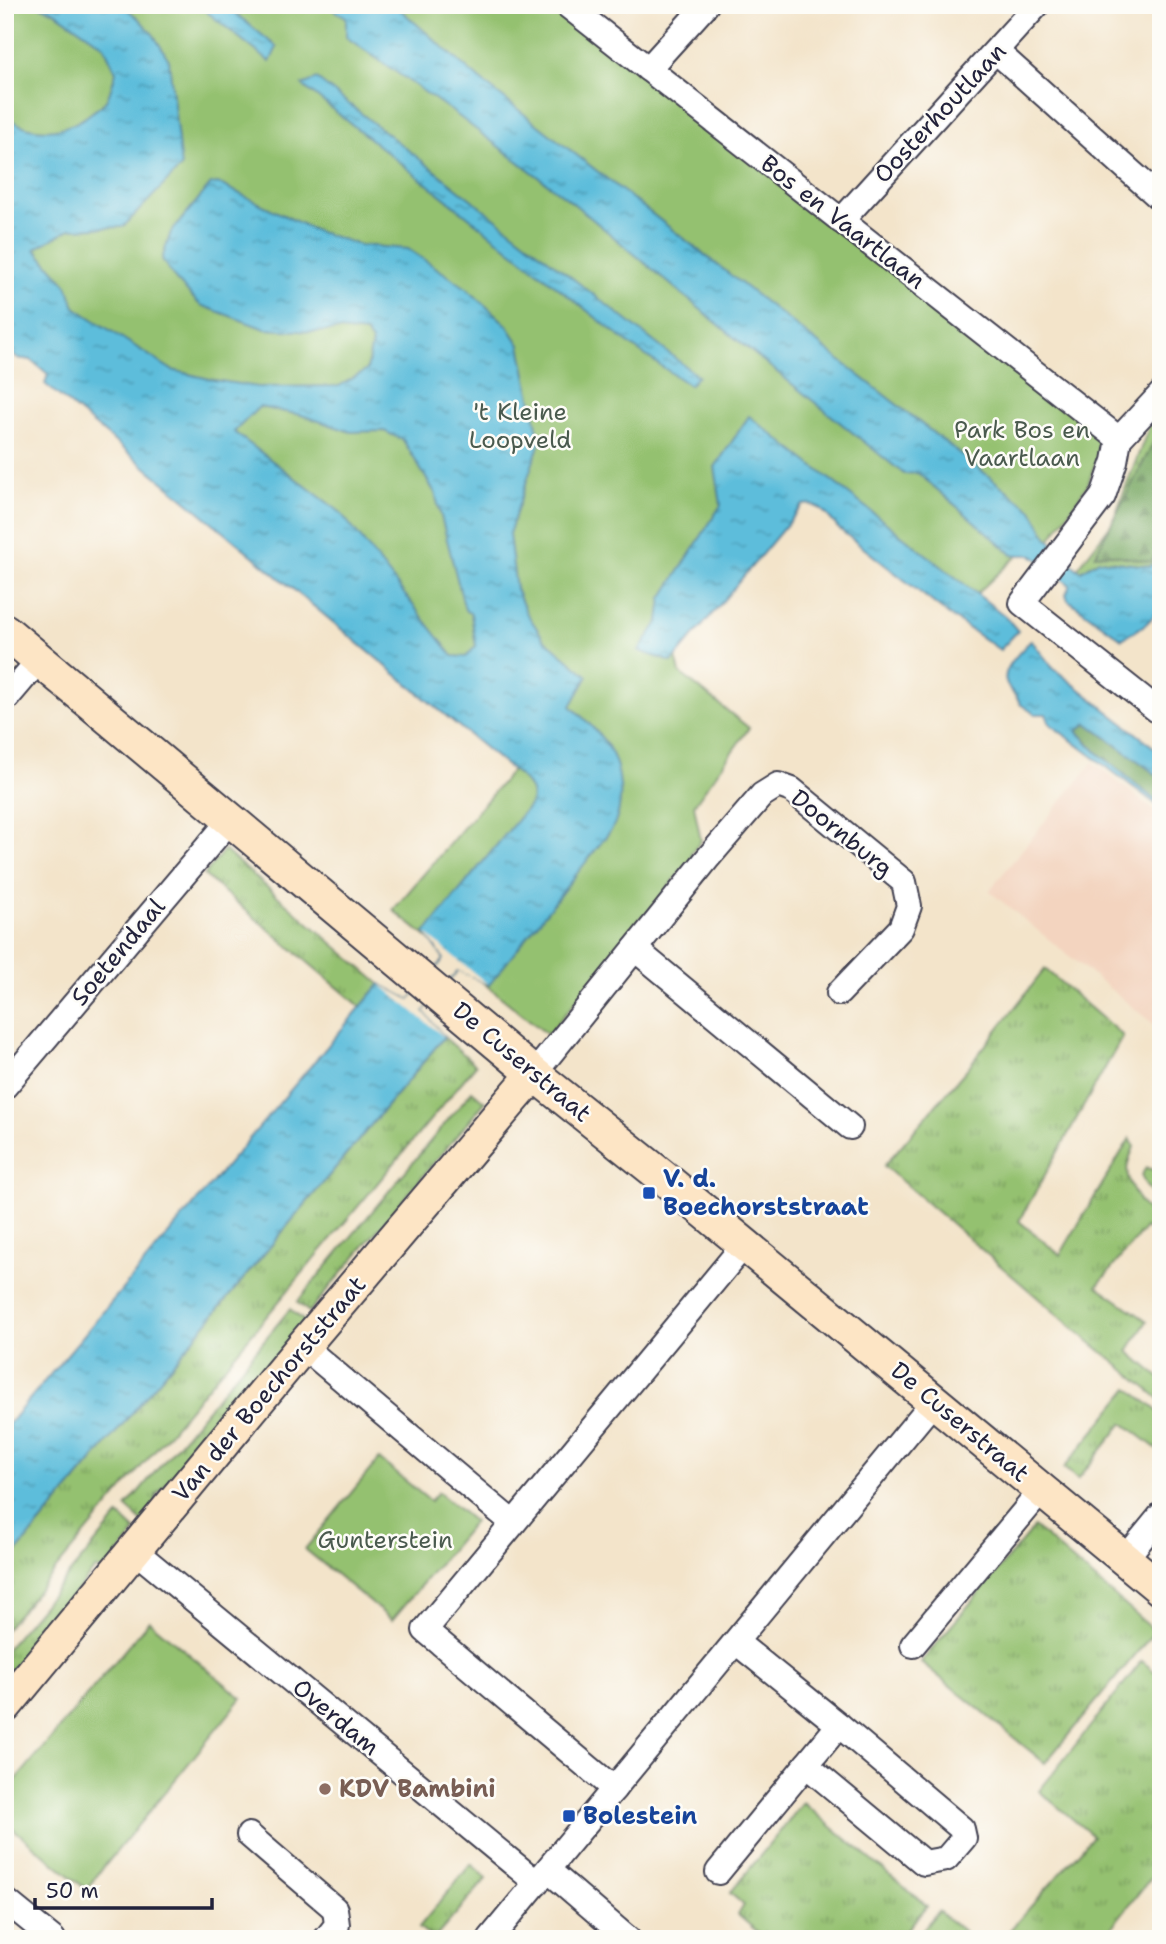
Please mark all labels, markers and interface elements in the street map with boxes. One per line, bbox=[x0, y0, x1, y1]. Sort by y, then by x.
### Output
street label: Oosterhoutlaan bbox=[867, 36, 1013, 190]
street label: Bos en Vaartlaan bbox=[754, 148, 932, 296]
park label: 't Kleine Loopveld bbox=[469, 396, 571, 456]
park label: Park Bos en Vaartlaan bbox=[954, 414, 1090, 474]
street label: Doornburg bbox=[784, 782, 900, 884]
street label: Soetendaal bbox=[64, 891, 173, 1012]
street label: De Cuserstraat bbox=[446, 995, 598, 1129]
place label: V. d. Boechorststraat bbox=[663, 1163, 869, 1223]
marker: V. d. Boechorststraat bbox=[641, 1185, 657, 1201]
street label: Van der Boechorststraat bbox=[165, 1269, 373, 1509]
street label: De Cuserstraat bbox=[884, 1355, 1036, 1489]
park label: Gunterstein bbox=[317, 1524, 453, 1556]
street label: Overdam bbox=[286, 1671, 386, 1763]
place label: KDV Bambini bbox=[339, 1773, 496, 1805]
marker: KDV Bambini bbox=[317, 1781, 333, 1797]
place label: Bolestein bbox=[583, 1800, 697, 1832]
marker: Bolestein bbox=[561, 1808, 577, 1824]
scale bar bbox=[35, 1867, 212, 1911]
text: 50 m bbox=[46, 1877, 99, 1905]

